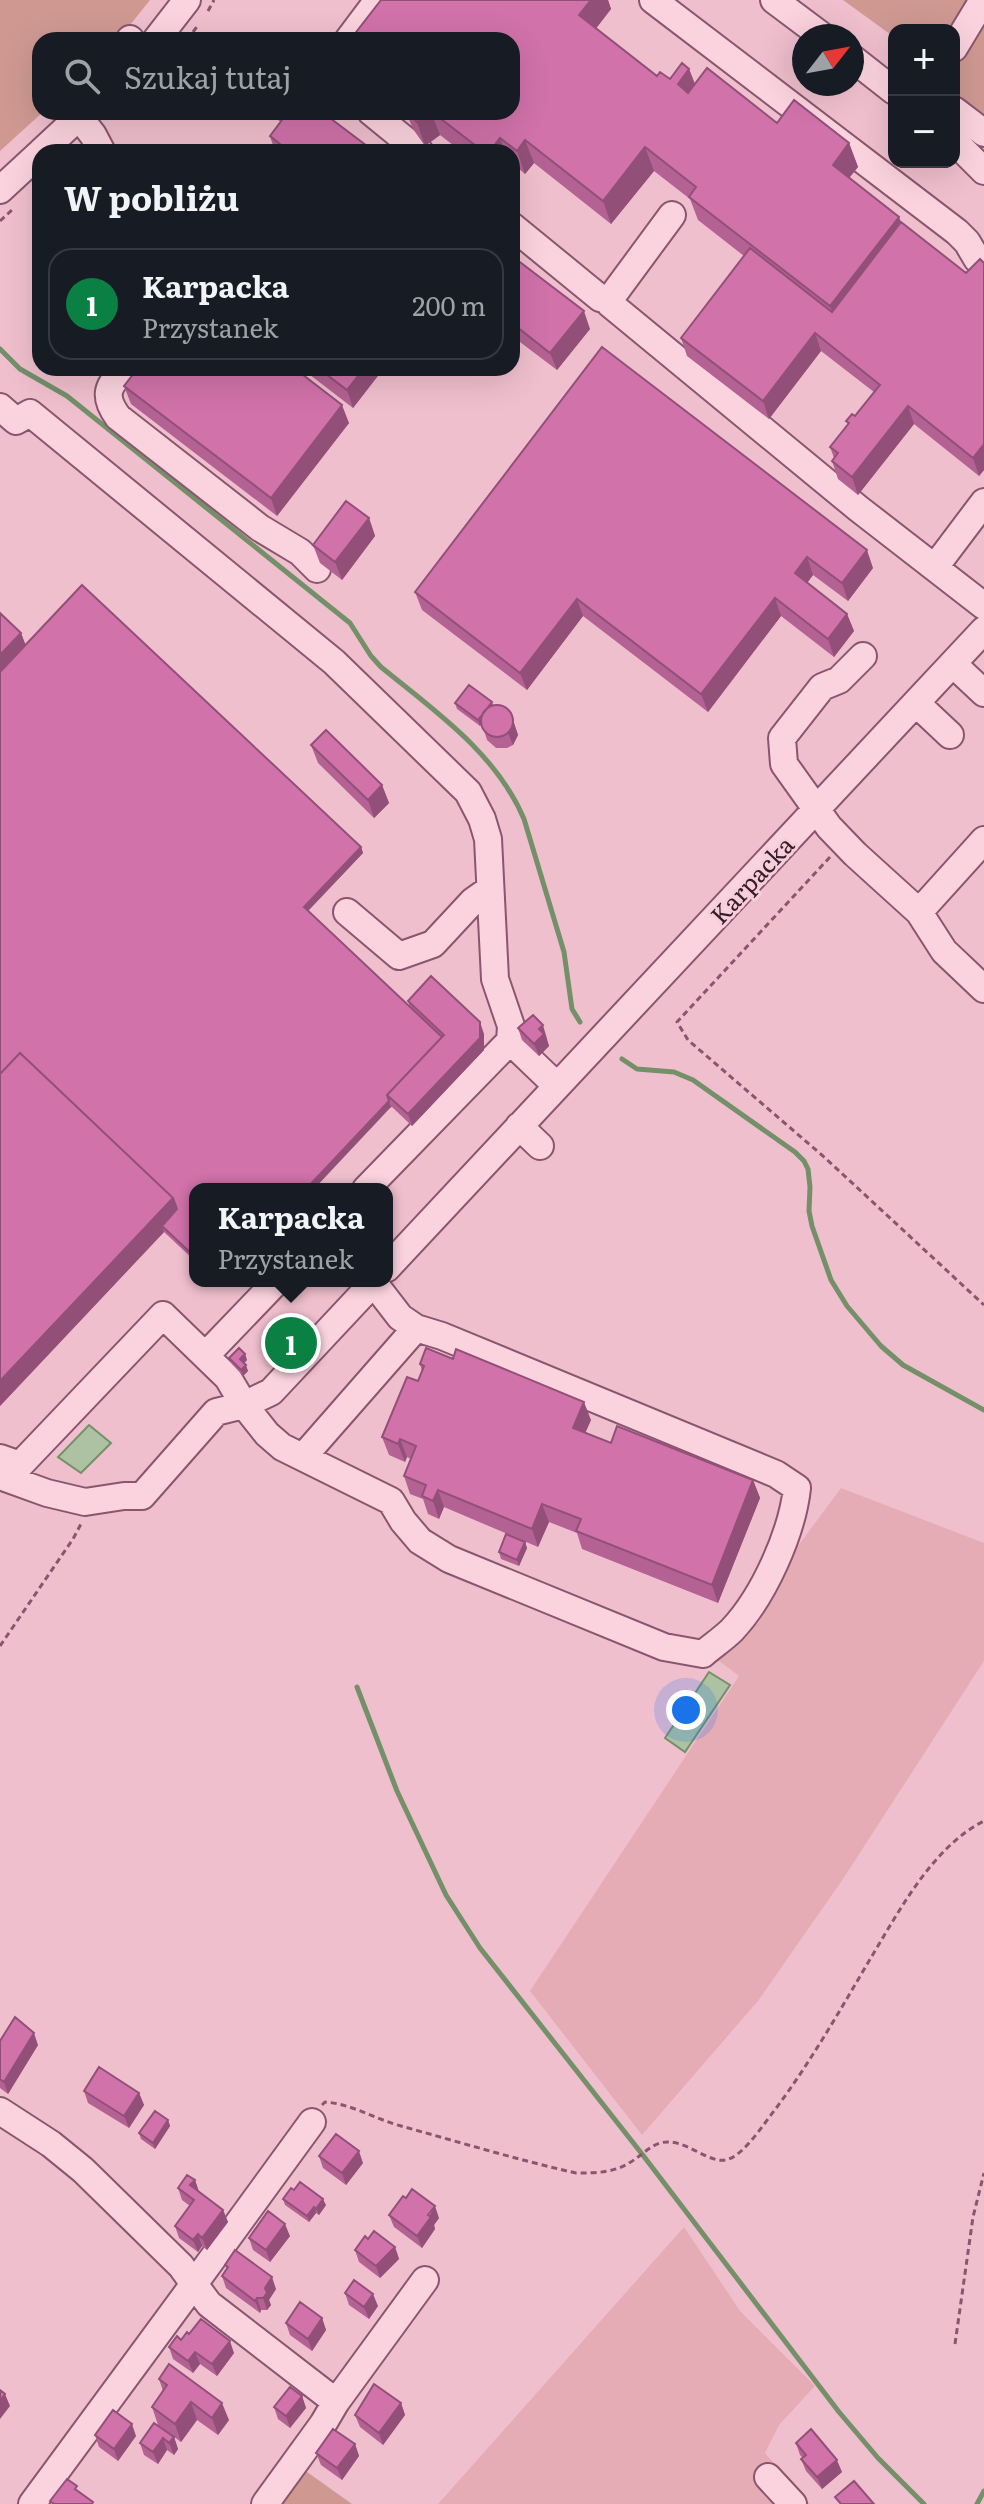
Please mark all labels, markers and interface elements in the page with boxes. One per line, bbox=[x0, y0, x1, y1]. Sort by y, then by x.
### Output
north arrow bbox=[792, 24, 864, 96]
map controls bbox=[888, 24, 960, 168]
button: + bbox=[888, 24, 960, 96]
search box bbox=[32, 32, 520, 120]
icon: search bbox=[60, 54, 104, 98]
text: Szukaj tutaj bbox=[124, 54, 292, 98]
button: − bbox=[888, 96, 960, 168]
text: W pobliżu bbox=[64, 171, 239, 221]
text: Karpacka bbox=[142, 263, 289, 307]
text: 1 bbox=[87, 285, 97, 324]
text: 200 m bbox=[412, 285, 486, 324]
text: Przystanek bbox=[142, 307, 278, 346]
street label: Karpacka bbox=[701, 827, 801, 931]
popup bbox=[189, 1183, 393, 1287]
text: Karpacka bbox=[217, 1194, 365, 1238]
text: Przystanek bbox=[217, 1238, 354, 1277]
pin: 1 bbox=[265, 1313, 317, 1373]
your location bbox=[666, 1690, 706, 1730]

